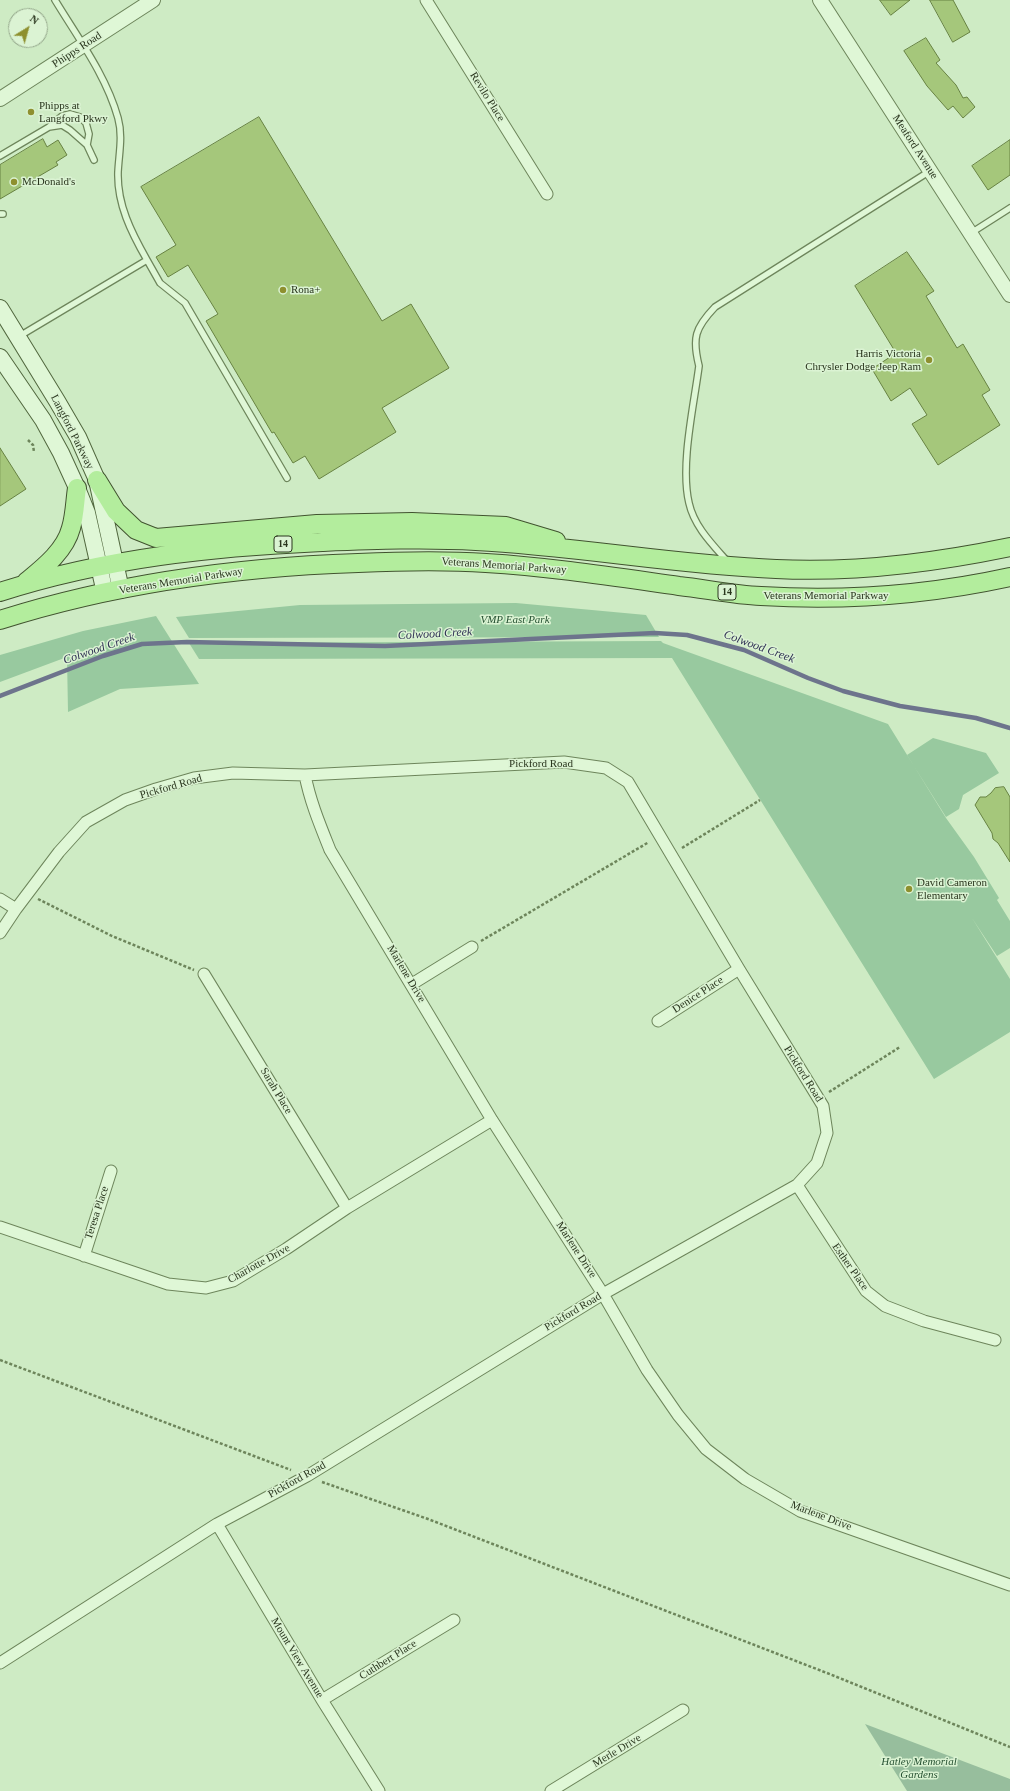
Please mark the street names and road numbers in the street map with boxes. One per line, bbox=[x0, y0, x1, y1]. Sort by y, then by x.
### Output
street label: Phipps Road bbox=[50, 29, 104, 71]
street label: Revilo Place bbox=[467, 70, 507, 124]
street label: Meaford Avenue bbox=[889, 112, 941, 182]
street label: Langford Parkway bbox=[47, 392, 97, 472]
road number: 14 bbox=[274, 536, 292, 552]
street label: Veterans Memorial Parkway bbox=[441, 555, 567, 577]
street label: Veterans Memorial Parkway bbox=[118, 565, 244, 597]
road number: 14 bbox=[718, 584, 736, 600]
street label: Veterans Memorial Parkway bbox=[763, 589, 889, 603]
street label: Pickford Road bbox=[509, 757, 573, 771]
street label: Pickford Road bbox=[138, 772, 204, 802]
street label: Marlene Drive bbox=[384, 943, 428, 1005]
street label: Denice Place bbox=[670, 974, 726, 1016]
street label: Pickford Road bbox=[780, 1043, 826, 1105]
street label: Sarah Place bbox=[257, 1065, 295, 1117]
street label: Teresa Place bbox=[82, 1185, 112, 1241]
street label: Marlene Drive bbox=[553, 1219, 599, 1281]
street label: Esther Place bbox=[829, 1241, 871, 1293]
street label: Charlotte Drive bbox=[226, 1242, 292, 1286]
street label: Pickford Road bbox=[542, 1290, 604, 1334]
street label: Pickford Road bbox=[266, 1459, 328, 1501]
street label: Marlene Drive bbox=[789, 1498, 853, 1534]
street label: Mount View Avenue bbox=[268, 1615, 326, 1701]
street label: Cuthbert Place bbox=[357, 1637, 419, 1683]
street label: Merle Drive bbox=[590, 1731, 644, 1771]

